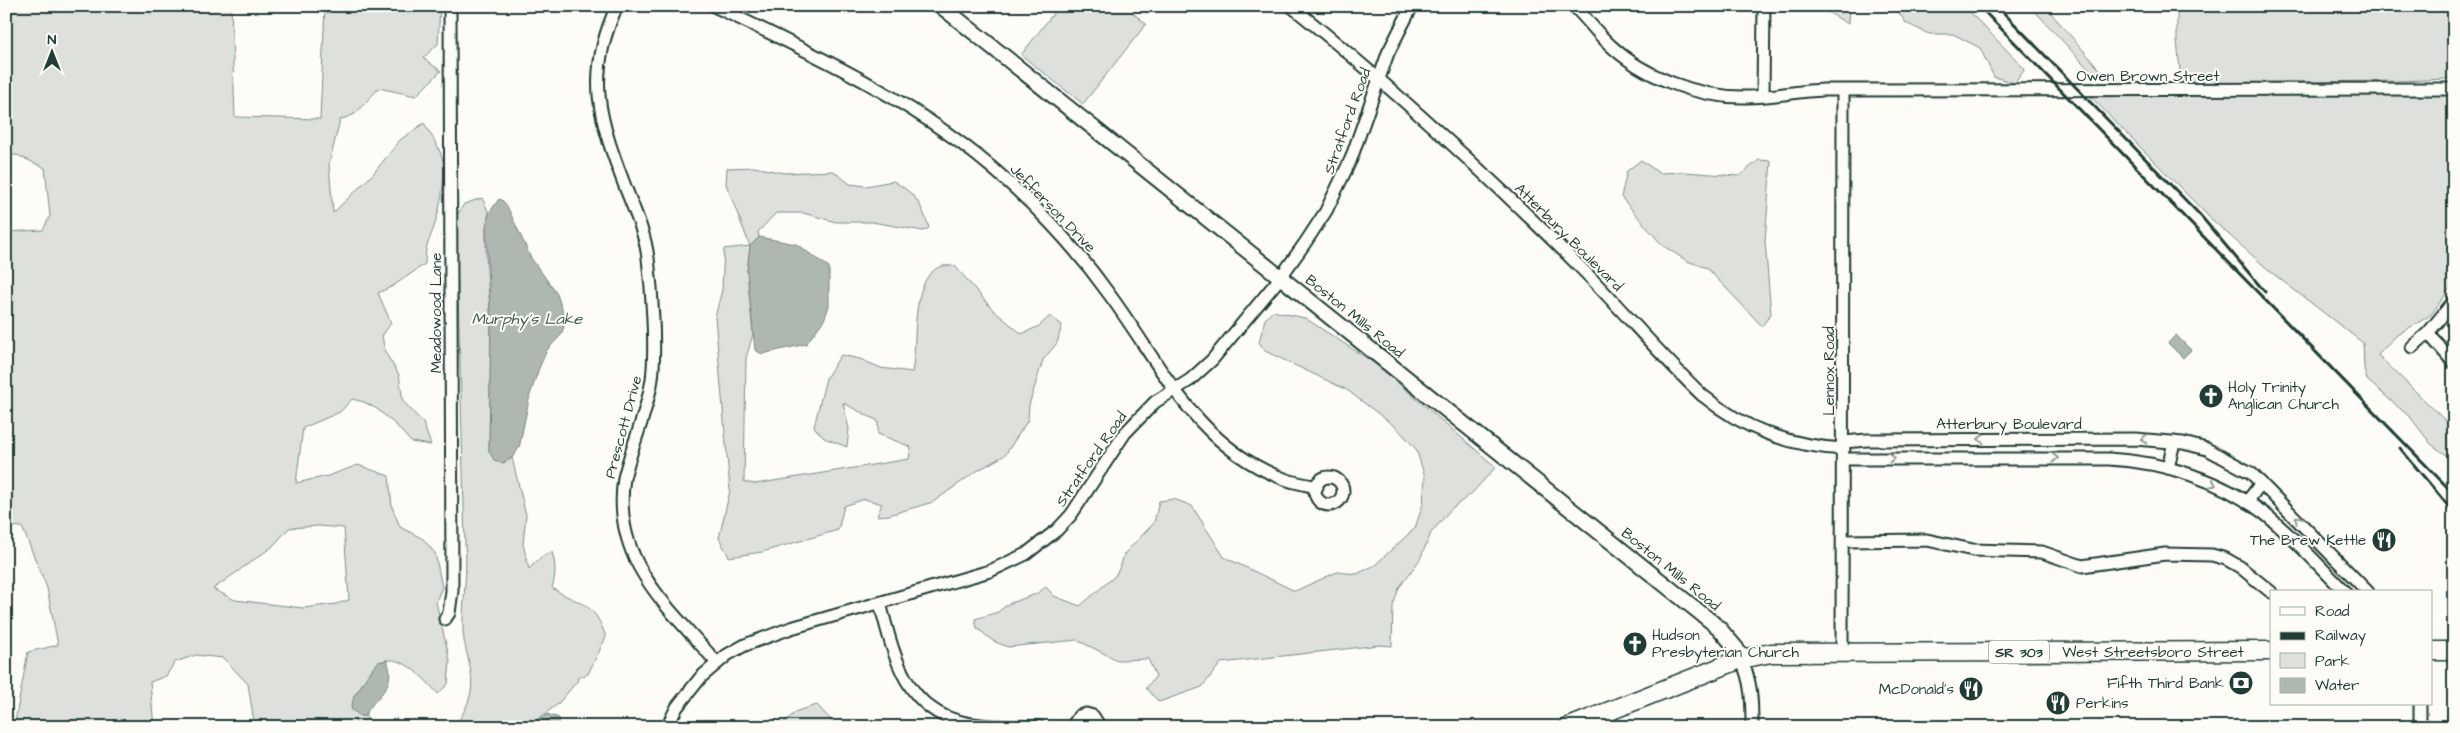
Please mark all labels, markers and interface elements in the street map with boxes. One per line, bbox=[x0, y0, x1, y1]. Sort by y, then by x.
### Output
north arrow bbox=[28, 28, 78, 78]
text: N bbox=[48, 30, 57, 50]
street label: Stratford Road bbox=[1319, 65, 1376, 177]
street label: Owen Brown Street bbox=[2076, 66, 2220, 87]
street label: Jefferson Drive bbox=[1005, 159, 1100, 257]
street label: Atterbury Boulevard bbox=[1509, 179, 1628, 297]
street label: Meadowood Lane bbox=[426, 253, 447, 373]
street label: Boston Mills Road bbox=[1301, 270, 1409, 363]
water label: Murphy's Lake bbox=[472, 308, 584, 331]
street label: Lennox Road bbox=[1819, 326, 1840, 416]
street label: Prescott Drive bbox=[600, 373, 647, 481]
place label: Holy Trinity Anglican Church bbox=[2228, 377, 2340, 416]
church icon: Holy Trinity Anglican Church bbox=[2198, 383, 2224, 409]
street label: Stratford Road bbox=[1051, 407, 1132, 511]
street label: Atterbury Boulevard bbox=[1936, 414, 2082, 436]
one-way arrow bbox=[1977, 434, 1985, 444]
one-way arrow bbox=[2140, 434, 2148, 445]
one-way arrow bbox=[1888, 453, 1896, 463]
one-way arrow bbox=[2051, 453, 2059, 463]
one-way arrow bbox=[2208, 477, 2217, 488]
one-way arrow bbox=[2294, 516, 2303, 525]
street label: Boston Mills Road bbox=[1617, 523, 1725, 616]
restaurant icon: The Brew Kettle bbox=[2371, 527, 2397, 553]
place label: The Brew Kettle bbox=[2250, 530, 2366, 551]
legend bbox=[2270, 590, 2432, 706]
text: Road bbox=[2315, 601, 2350, 622]
place label: Hudson Presbyterian Church bbox=[1652, 625, 1799, 664]
text: Railway bbox=[2315, 625, 2366, 647]
church icon: Hudson Presbyterian Church bbox=[1622, 631, 1648, 657]
road number: SR 303 bbox=[1989, 640, 2049, 664]
street label: West Streetsboro Street bbox=[2062, 642, 2244, 663]
text: Park bbox=[2315, 651, 2350, 672]
bank icon: Fifth Third Bank bbox=[2228, 670, 2254, 696]
place label: Fifth Third Bank bbox=[2107, 673, 2224, 694]
text: Water bbox=[2315, 675, 2359, 696]
restaurant icon: McDonald's bbox=[1958, 676, 1984, 702]
place label: McDonald's bbox=[1879, 679, 1954, 700]
restaurant icon: Perkins bbox=[2045, 690, 2071, 716]
place label: Perkins bbox=[2076, 693, 2129, 714]

